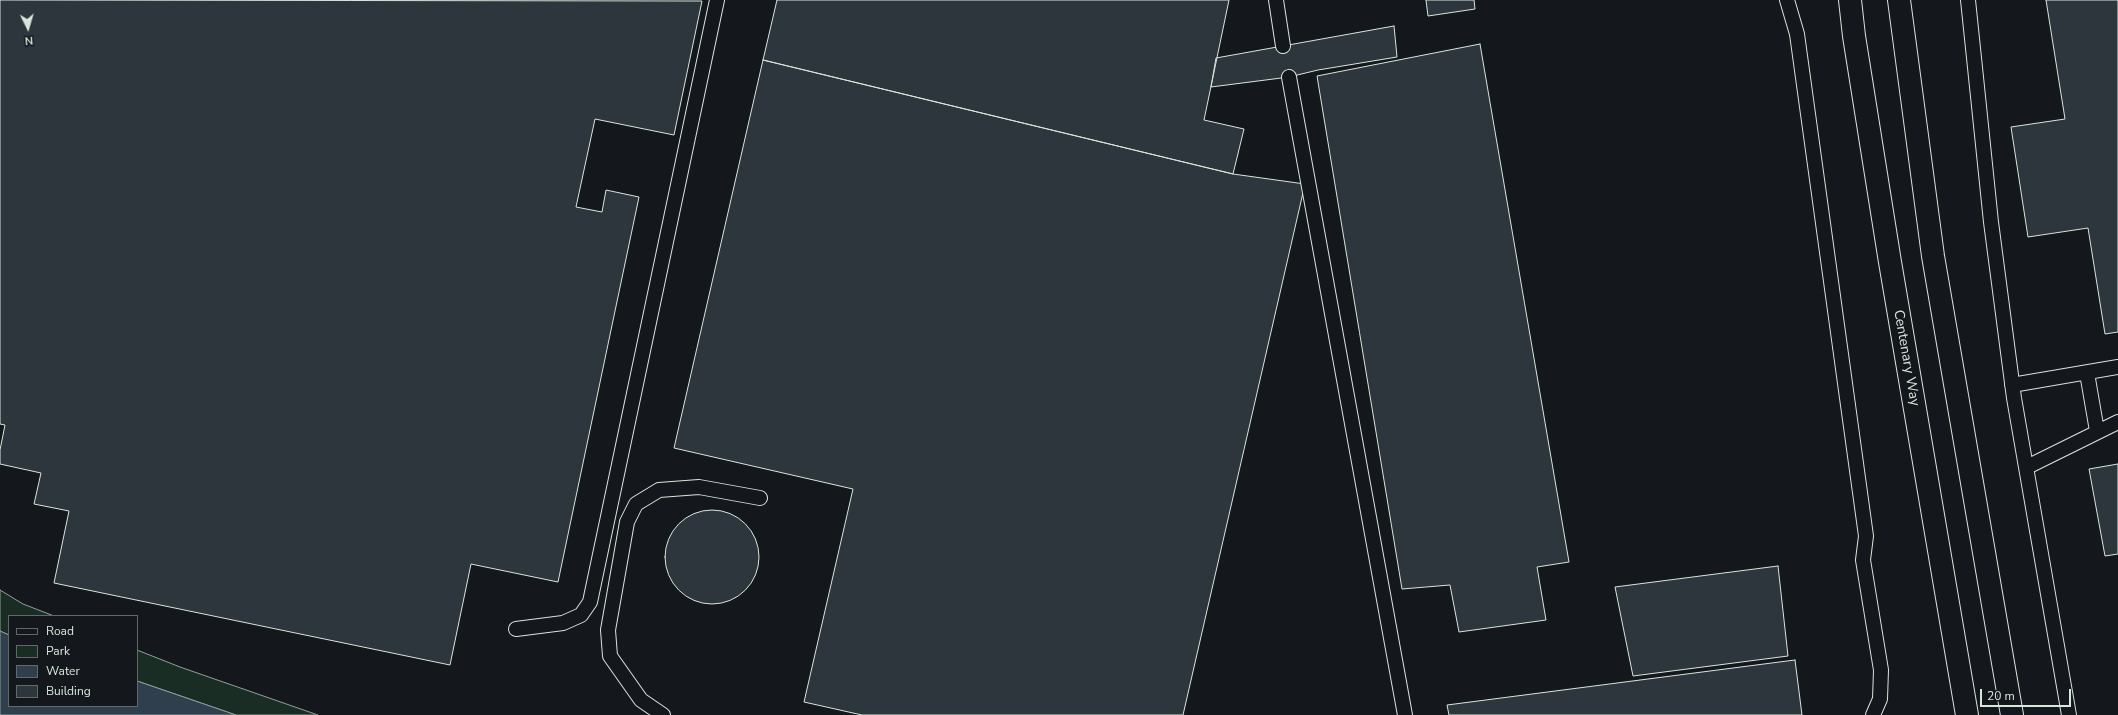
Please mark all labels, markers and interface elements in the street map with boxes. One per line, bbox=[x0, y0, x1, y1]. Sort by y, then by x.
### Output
north arrow bbox=[8, 8, 48, 48]
text: N bbox=[24, 33, 34, 48]
street label: Centenary Way bbox=[1889, 309, 1923, 407]
legend bbox=[8, 615, 138, 707]
text: Road bbox=[46, 623, 74, 639]
text: Park bbox=[46, 643, 70, 659]
text: Water bbox=[46, 663, 80, 679]
scale bar bbox=[1982, 681, 2073, 707]
text: Building bbox=[46, 683, 91, 699]
text: 20 m bbox=[1987, 688, 2015, 704]

